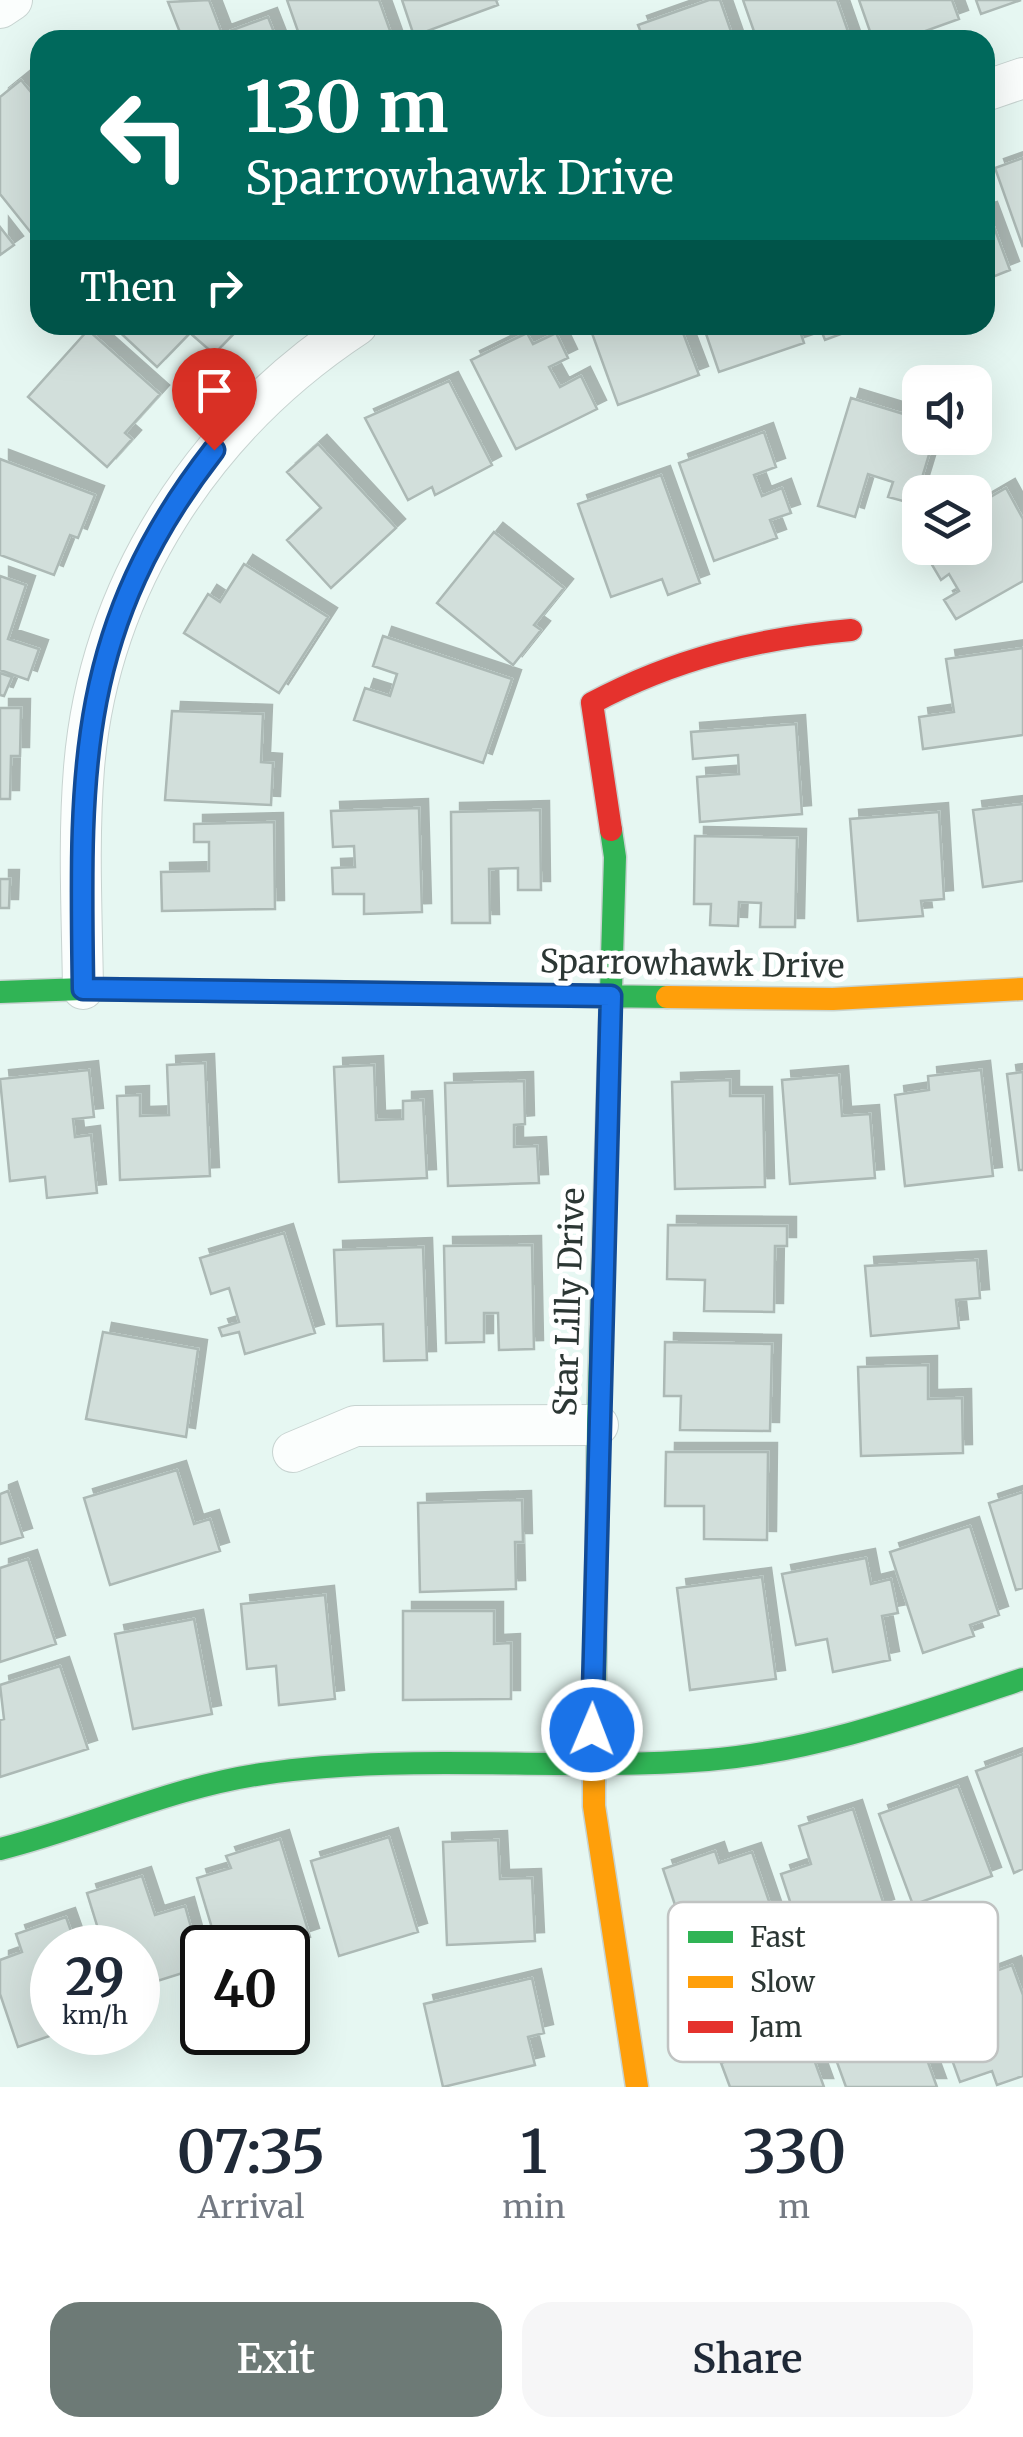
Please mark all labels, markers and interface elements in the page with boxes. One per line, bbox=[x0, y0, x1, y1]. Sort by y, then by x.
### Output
text: 130 m bbox=[245, 63, 449, 151]
icon: left bbox=[80, 70, 210, 200]
text: Sparrowhawk Drive bbox=[245, 150, 674, 206]
icon: right bbox=[197, 260, 252, 315]
text: Then bbox=[80, 264, 177, 311]
pin bbox=[172, 348, 257, 451]
icon: arrive bbox=[187, 363, 242, 418]
map controls bbox=[902, 365, 992, 565]
button: sound bbox=[902, 365, 992, 455]
button: layers bbox=[902, 475, 992, 565]
street label: Sparrowhawk Drive bbox=[539, 941, 845, 987]
street label: Star Lilly Drive bbox=[545, 1187, 593, 1417]
position arrow bbox=[540, 1678, 644, 1782]
legend bbox=[668, 1902, 998, 2062]
text: Fast bbox=[750, 1919, 806, 1955]
speed limit sign: 40 bbox=[180, 1925, 310, 2055]
text: 29 bbox=[65, 1946, 125, 2009]
text: Slow bbox=[750, 1964, 815, 2000]
text: km/h bbox=[62, 1999, 128, 2031]
text: Jam bbox=[749, 2009, 803, 2045]
text: 07:35 bbox=[177, 2114, 326, 2189]
text: 1 bbox=[520, 2114, 548, 2189]
text: 330 bbox=[742, 2114, 846, 2189]
text: Arrival bbox=[198, 2187, 304, 2227]
text: min bbox=[502, 2187, 565, 2227]
text: m bbox=[778, 2187, 810, 2227]
button: Exit bbox=[50, 2302, 502, 2417]
button: Share bbox=[522, 2302, 973, 2417]

